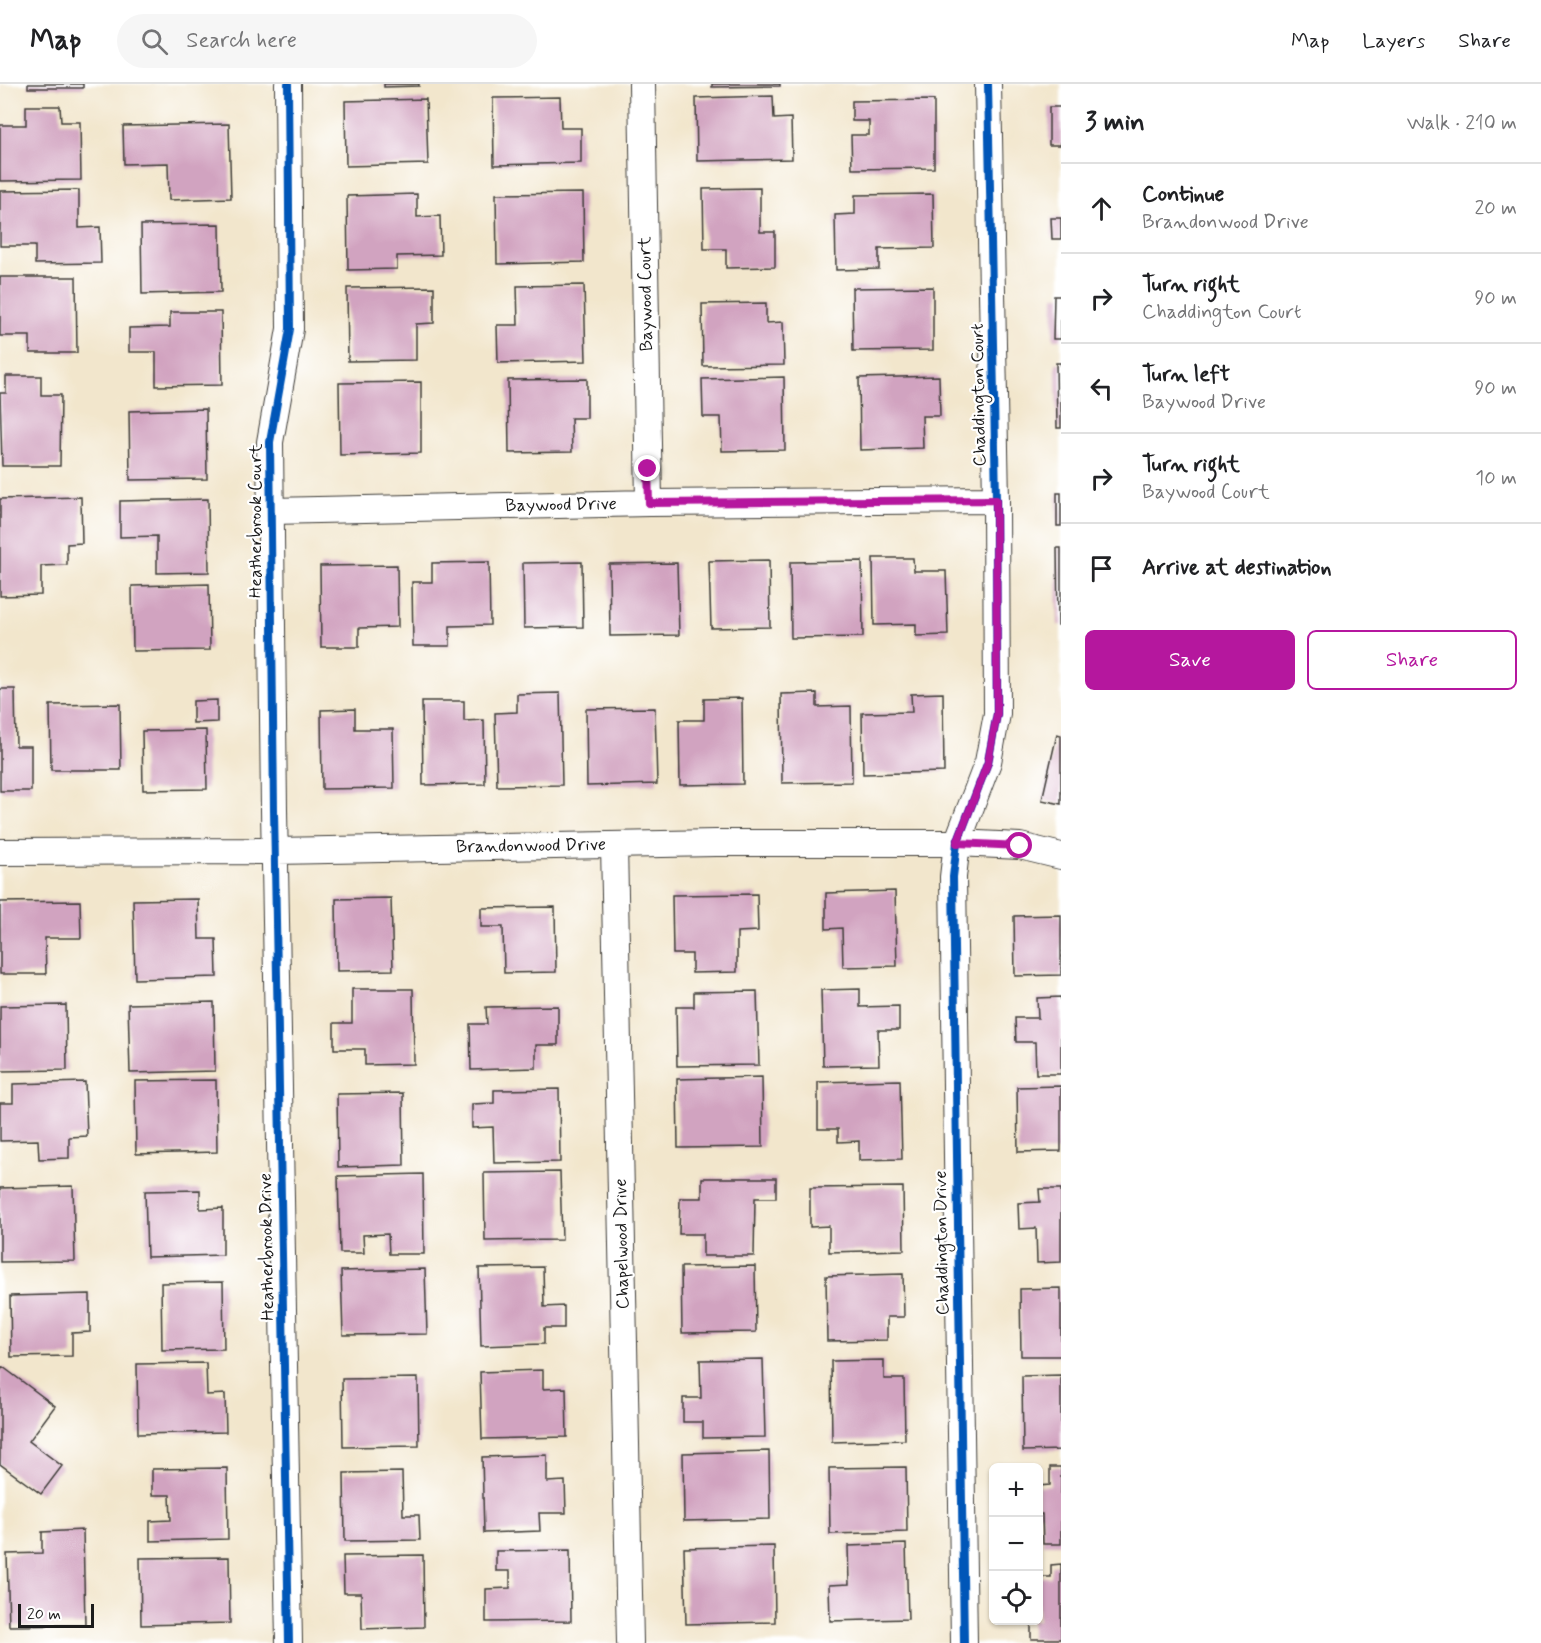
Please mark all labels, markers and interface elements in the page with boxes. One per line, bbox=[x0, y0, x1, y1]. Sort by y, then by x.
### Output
search box bbox=[117, 14, 537, 68]
text: Map bbox=[30, 23, 81, 60]
icon: search bbox=[138, 25, 171, 58]
text: Search here bbox=[186, 27, 297, 55]
text: Map bbox=[1291, 27, 1329, 55]
text: Layers bbox=[1362, 27, 1425, 55]
text: Share bbox=[1458, 27, 1511, 55]
text: 3 min bbox=[1085, 106, 1145, 140]
text: Walk · 210 m bbox=[1407, 110, 1517, 137]
text: Continue bbox=[1142, 181, 1224, 209]
icon: ahead bbox=[1085, 192, 1118, 225]
text: 20 m bbox=[1474, 195, 1517, 222]
text: Brandonwood Drive bbox=[1142, 209, 1309, 236]
street label: Baywood Court bbox=[633, 236, 659, 352]
text: Turn right bbox=[1142, 271, 1240, 299]
icon: right bbox=[1085, 282, 1118, 315]
text: 90 m bbox=[1474, 285, 1517, 312]
text: Chaddington Court bbox=[1142, 299, 1301, 326]
street label: Chaddington Court bbox=[966, 323, 993, 467]
text: Turn left bbox=[1142, 361, 1230, 389]
icon: left bbox=[1085, 372, 1118, 405]
text: 90 m bbox=[1474, 375, 1517, 402]
text: Baywood Drive bbox=[1142, 389, 1266, 416]
street label: Heatherbrook Court bbox=[244, 443, 268, 598]
text: Turn right bbox=[1142, 451, 1240, 479]
route end bbox=[634, 455, 660, 481]
icon: right bbox=[1085, 462, 1118, 495]
text: 10 m bbox=[1475, 465, 1517, 492]
text: Baywood Court bbox=[1142, 479, 1270, 506]
street label: Baywood Drive bbox=[505, 492, 617, 518]
icon: arrive bbox=[1085, 552, 1118, 585]
text: Arrive at destination bbox=[1142, 554, 1332, 582]
button: Save bbox=[1085, 630, 1295, 690]
button: Share bbox=[1307, 630, 1517, 690]
route start bbox=[1006, 832, 1032, 858]
street label: Brandonwood Drive bbox=[456, 833, 606, 859]
street label: Chaddington Drive bbox=[929, 1170, 956, 1316]
street label: Heatherbrook Drive bbox=[254, 1173, 280, 1321]
street label: Chapelwood Drive bbox=[609, 1178, 635, 1310]
map controls bbox=[989, 1463, 1043, 1625]
button: + bbox=[989, 1463, 1043, 1517]
button: − bbox=[989, 1517, 1043, 1571]
button: locate bbox=[989, 1571, 1043, 1625]
scale bar bbox=[18, 1601, 94, 1628]
text: 20 m bbox=[27, 1604, 61, 1625]

